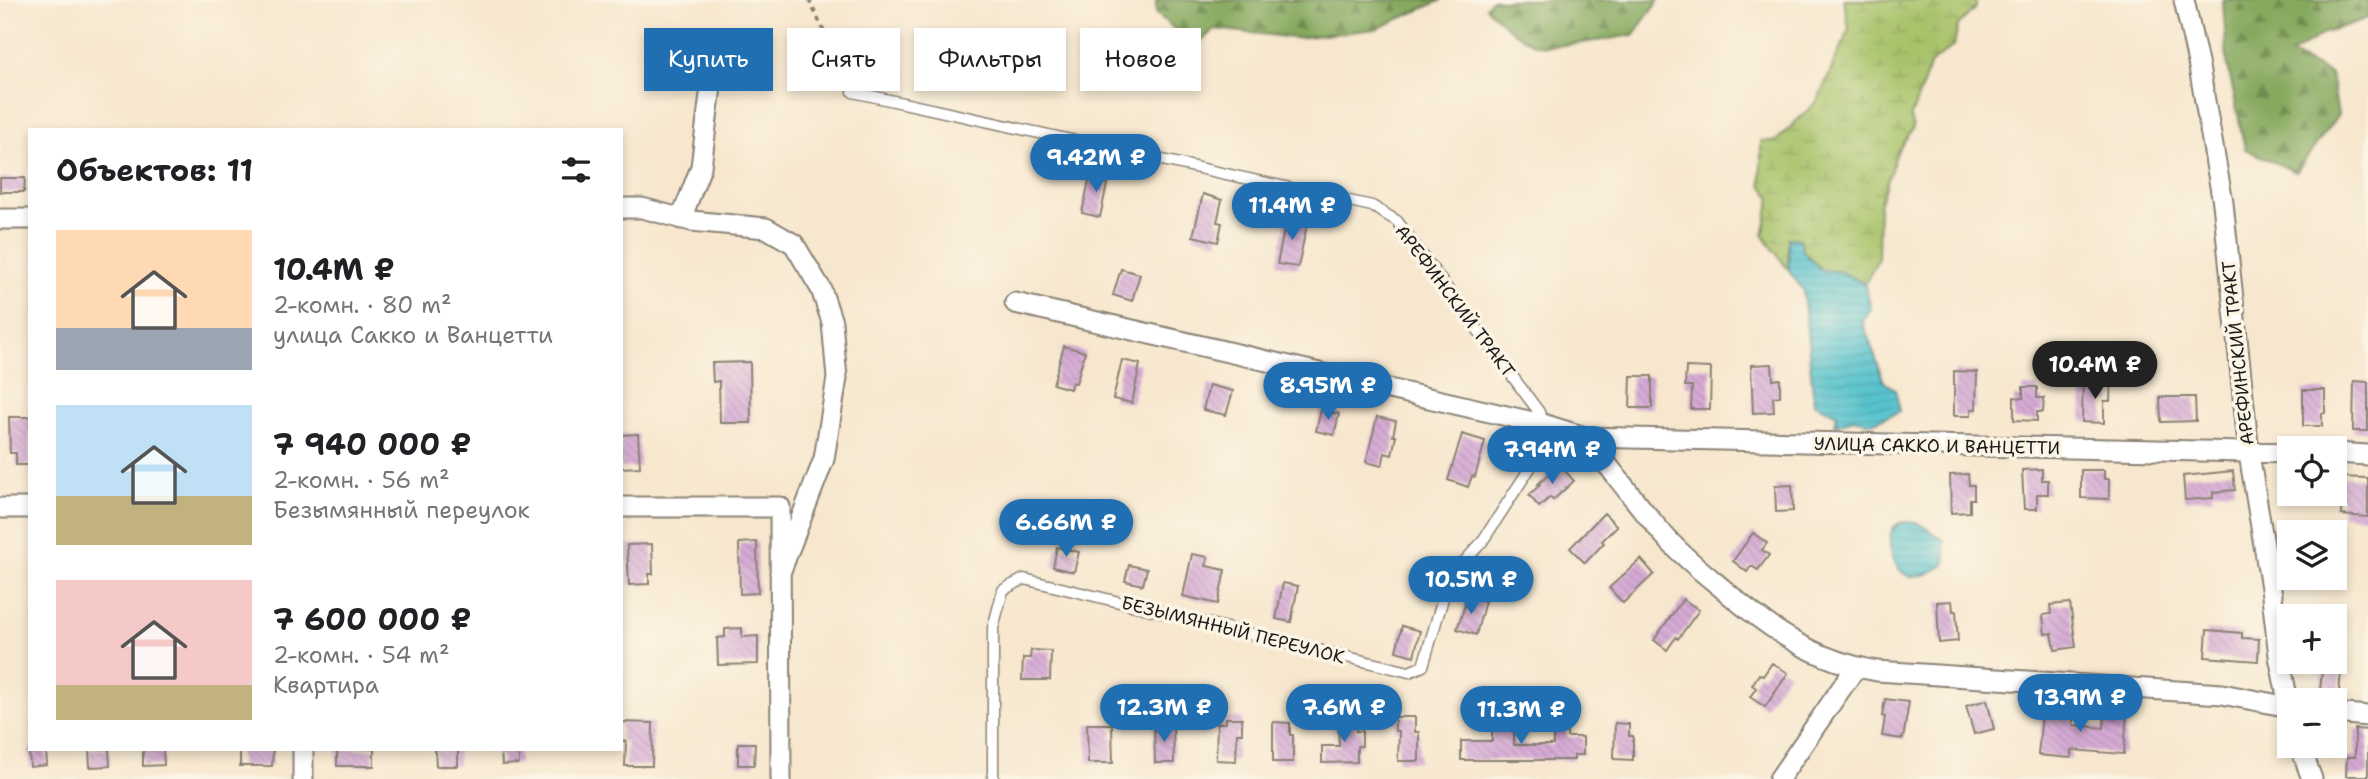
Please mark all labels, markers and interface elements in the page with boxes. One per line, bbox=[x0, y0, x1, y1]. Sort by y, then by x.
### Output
chip: Купить bbox=[644, 28, 773, 91]
chip: Снять bbox=[787, 28, 900, 91]
chip: Фильтры bbox=[914, 28, 1066, 91]
chip: Новое bbox=[1080, 28, 1201, 91]
pin: 9.42M ₽ bbox=[1031, 134, 1161, 194]
text: 9.42M ₽ bbox=[1046, 142, 1146, 172]
text: Объектов: 11 bbox=[56, 150, 253, 191]
icon: filters bbox=[557, 151, 595, 189]
pin: 11.4M ₽ bbox=[1227, 182, 1357, 242]
text: 11.4M ₽ bbox=[1248, 190, 1336, 220]
street label: АРЕФИНСКИЙ ТРАКТ bbox=[1390, 220, 1520, 382]
text: 10.4M ₽ bbox=[273, 249, 395, 290]
icon: home bbox=[112, 258, 196, 342]
street label: АРЕФИНСКИЙ ТРАКТ bbox=[2216, 260, 2260, 446]
text: 2-комн. · 80 m² bbox=[273, 290, 452, 320]
text: улица Сакко и Ванцетти bbox=[273, 320, 553, 350]
pin: 10.4M ₽ bbox=[2030, 342, 2160, 401]
text: 10.4M ₽ bbox=[2048, 349, 2142, 379]
pin: 8.95M ₽ bbox=[1263, 362, 1393, 422]
text: 8.95M ₽ bbox=[1279, 370, 1377, 400]
text: 7 940 000 ₽ bbox=[273, 424, 471, 465]
pin: 7.94M ₽ bbox=[1487, 426, 1617, 486]
street label: УЛИЦА САККО И ВАНЦЕТТИ bbox=[1814, 432, 2060, 460]
icon: home bbox=[112, 433, 196, 517]
text: 7.94M ₽ bbox=[1503, 434, 1601, 464]
map controls bbox=[2277, 436, 2347, 758]
button: locate bbox=[2277, 436, 2347, 506]
text: 2-комн. · 56 m² bbox=[273, 465, 450, 495]
text: Безымянный переулок bbox=[273, 495, 530, 525]
pin: 6.66M ₽ bbox=[1001, 500, 1131, 559]
text: 6.66M ₽ bbox=[1015, 507, 1117, 537]
button: layers bbox=[2277, 520, 2347, 590]
pin: 10.5M ₽ bbox=[1406, 556, 1536, 616]
text: 10.5M ₽ bbox=[1424, 564, 1518, 594]
street label: БЕЗЫМЯННЫЙ ПЕРЕУЛОК bbox=[1119, 591, 1348, 670]
text: 7 600 000 ₽ bbox=[273, 599, 472, 640]
button: + bbox=[2277, 604, 2347, 674]
icon: home bbox=[112, 608, 196, 692]
text: 2-комн. · 54 m² bbox=[273, 640, 450, 670]
text: Квартира bbox=[273, 670, 379, 700]
pin: 13.9M ₽ bbox=[2015, 674, 2145, 734]
text: 13.9M ₽ bbox=[2034, 682, 2126, 712]
pin: 12.3M ₽ bbox=[1099, 684, 1229, 744]
pin: 7.6M ₽ bbox=[1287, 684, 1401, 744]
pin: 11.3M ₽ bbox=[1456, 686, 1586, 746]
button: − bbox=[2277, 688, 2347, 758]
text: 12.3M ₽ bbox=[1116, 692, 1212, 722]
text: 7.6M ₽ bbox=[1302, 692, 1386, 722]
text: 11.3M ₽ bbox=[1476, 694, 1566, 724]

